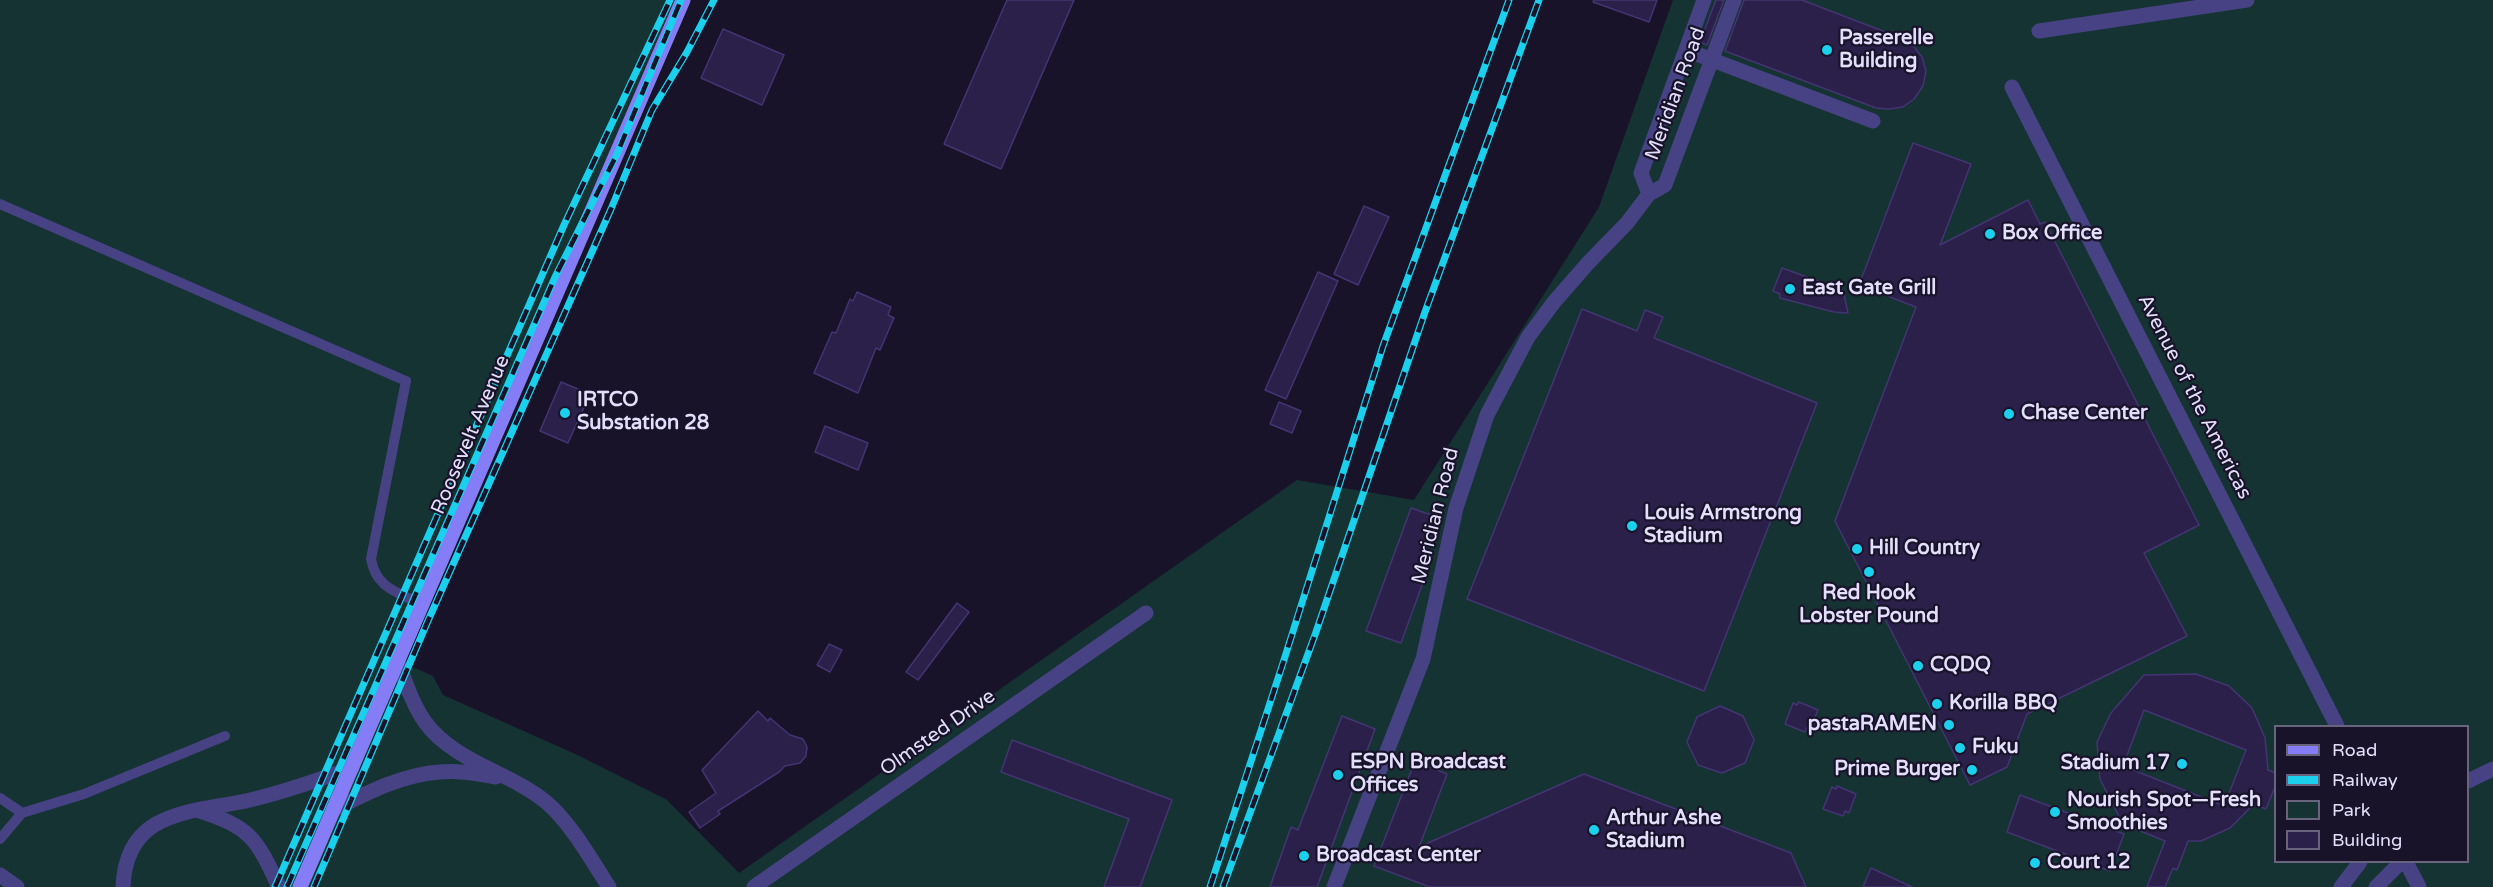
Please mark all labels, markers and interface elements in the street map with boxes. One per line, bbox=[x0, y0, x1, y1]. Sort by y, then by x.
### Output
street label: Meridian Road bbox=[1641, 24, 1711, 164]
place label: Passerelle Building bbox=[1839, 27, 1934, 74]
marker: Passerelle Building bbox=[1820, 43, 1834, 57]
place label: Box Office bbox=[2002, 222, 2102, 246]
marker: Box Office bbox=[1983, 227, 1997, 241]
place label: East Gate Grill bbox=[1802, 277, 1936, 301]
marker: East Gate Grill bbox=[1783, 282, 1797, 296]
street label: Avenue of the Americas bbox=[2132, 291, 2256, 503]
street label: Roosevelt Avenue bbox=[427, 352, 515, 518]
place label: IRTCO Substation 28 bbox=[577, 389, 709, 436]
place label: Chase Center bbox=[2021, 402, 2148, 426]
marker: IRTCO Substation 28 bbox=[558, 406, 572, 420]
marker: Chase Center bbox=[2002, 407, 2016, 421]
street label: Meridian Road bbox=[1407, 445, 1465, 587]
place label: Louis Armstrong Stadium bbox=[1644, 502, 1802, 549]
marker: Louis Armstrong Stadium bbox=[1625, 519, 1639, 533]
place label: Hill Country bbox=[1869, 537, 1980, 561]
marker: Hill Country bbox=[1850, 542, 1864, 556]
marker: Red Hook Lobster Pound bbox=[1862, 565, 1876, 579]
place label: Red Hook Lobster Pound bbox=[1799, 582, 1939, 629]
place label: CQDQ bbox=[1930, 654, 1991, 678]
marker: CQDQ bbox=[1911, 659, 1925, 673]
street label: Olmsted Drive bbox=[876, 685, 1000, 781]
place label: Korilla BBQ bbox=[1949, 692, 2058, 716]
marker: Korilla BBQ bbox=[1930, 697, 1944, 711]
place label: pastaRAMEN bbox=[1808, 713, 1937, 737]
marker: pastaRAMEN bbox=[1942, 718, 1956, 732]
legend bbox=[2274, 725, 2469, 863]
place label: Fuku bbox=[1972, 736, 2019, 760]
text: Road bbox=[2332, 739, 2377, 761]
marker: Fuku bbox=[1953, 741, 1967, 755]
place label: ESPN Broadcast Offices bbox=[1350, 751, 1506, 798]
place label: Stadium 17 bbox=[2061, 752, 2170, 776]
marker: Stadium 17 bbox=[2175, 757, 2189, 771]
place label: Prime Burger bbox=[1834, 758, 1960, 782]
marker: Prime Burger bbox=[1965, 763, 1979, 777]
marker: ESPN Broadcast Offices bbox=[1331, 768, 1345, 782]
text: Railway bbox=[2332, 769, 2398, 791]
place label: Nourish Spot—Fresh Smoothies bbox=[2067, 789, 2261, 836]
text: Park bbox=[2332, 799, 2370, 821]
marker: Nourish Spot—Fresh Smoothies bbox=[2048, 805, 2062, 819]
place label: Arthur Ashe Stadium bbox=[1606, 807, 1721, 854]
marker: Arthur Ashe Stadium bbox=[1587, 823, 1601, 837]
text: Building bbox=[2332, 829, 2402, 851]
place label: Broadcast Center bbox=[1316, 844, 1481, 868]
marker: Broadcast Center bbox=[1297, 849, 1311, 863]
place label: Court 12 bbox=[2047, 851, 2131, 875]
marker: Court 12 bbox=[2028, 856, 2042, 870]

